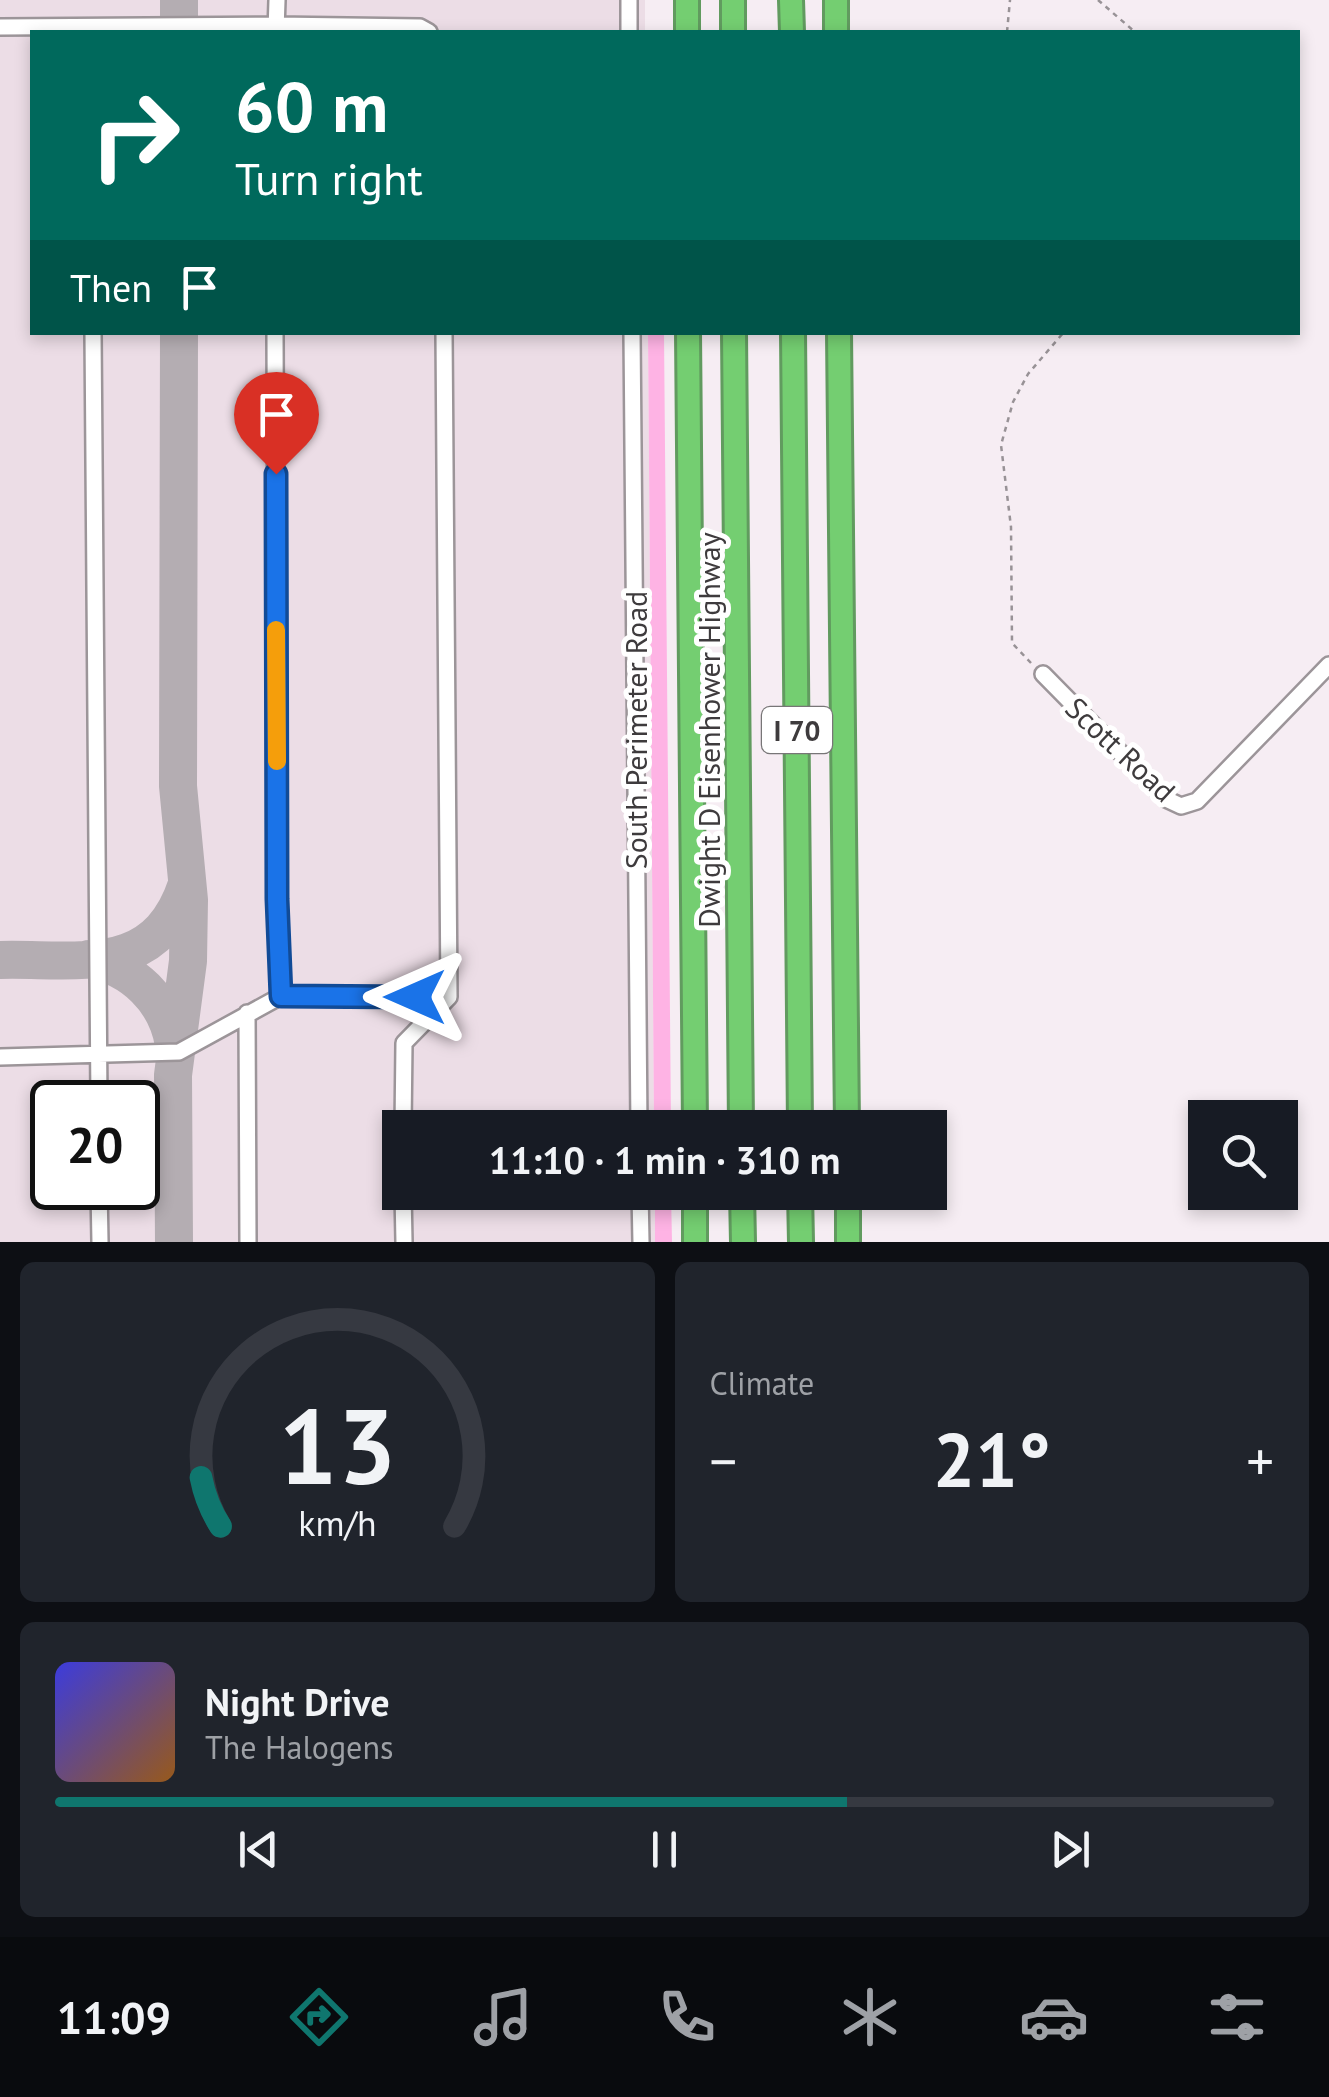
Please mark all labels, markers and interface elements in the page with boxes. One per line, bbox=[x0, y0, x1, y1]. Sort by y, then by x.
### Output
text: 60 m bbox=[235, 61, 388, 151]
icon: right bbox=[70, 70, 200, 200]
text: Turn right bbox=[235, 149, 423, 207]
icon: arrive bbox=[172, 260, 227, 315]
text: Then bbox=[70, 263, 152, 312]
pin bbox=[234, 372, 319, 475]
icon: arrive bbox=[249, 387, 304, 442]
street label: Dwight D Eisenhower Highway bbox=[689, 532, 728, 928]
street label: South Perimeter Road bbox=[616, 591, 655, 869]
street label: Scott Road bbox=[1058, 688, 1184, 810]
road number: I 70 bbox=[762, 707, 832, 753]
position arrow bbox=[363, 945, 467, 1049]
speed limit sign: 20 bbox=[30, 1080, 160, 1210]
map controls bbox=[1188, 1100, 1298, 1210]
button: search bbox=[1188, 1100, 1298, 1210]
text: 11:10 · 1 min · 310 m bbox=[489, 1135, 840, 1184]
text: Climate bbox=[710, 1362, 814, 1404]
text: 13 bbox=[278, 1378, 396, 1513]
text: 21° bbox=[933, 1411, 1051, 1508]
text: − bbox=[710, 1425, 737, 1496]
text: + bbox=[1246, 1425, 1274, 1496]
text: km/h bbox=[298, 1500, 376, 1546]
text: Night Drive bbox=[205, 1677, 389, 1726]
text: The Halogens bbox=[205, 1726, 393, 1768]
icon: previous bbox=[231, 1822, 286, 1877]
icon: pause bbox=[637, 1822, 692, 1877]
icon: next bbox=[1043, 1822, 1098, 1877]
icon: directions bbox=[284, 1982, 354, 2052]
icon: music bbox=[468, 1982, 538, 2052]
icon: phone bbox=[652, 1982, 722, 2052]
icon: climate bbox=[835, 1982, 905, 2052]
icon: car bbox=[1019, 1982, 1089, 2052]
icon: filters bbox=[1202, 1982, 1272, 2052]
text: 11:09 bbox=[57, 1988, 171, 2046]

